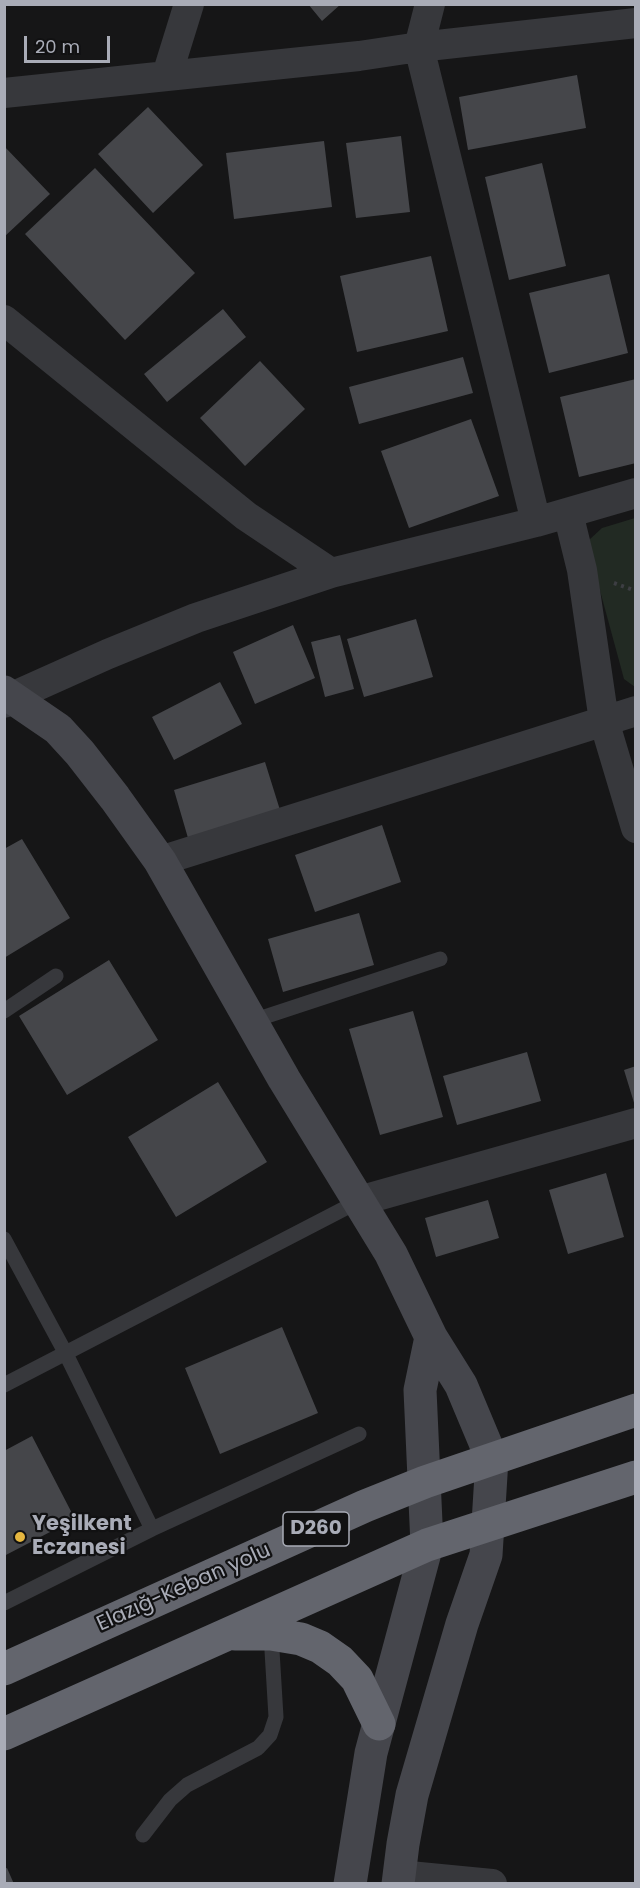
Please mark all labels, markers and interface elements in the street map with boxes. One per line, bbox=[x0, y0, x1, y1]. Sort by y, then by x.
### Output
scale bar bbox=[27, 24, 112, 62]
text: 20 m bbox=[35, 34, 80, 59]
place label: Yeşilkent Eczanesi bbox=[32, 1512, 132, 1562]
road number: D260 bbox=[283, 1512, 349, 1546]
marker: Yeşilkent Eczanesi bbox=[13, 1530, 27, 1544]
street label: Elazığ-Keban yolu bbox=[93, 1538, 275, 1638]

